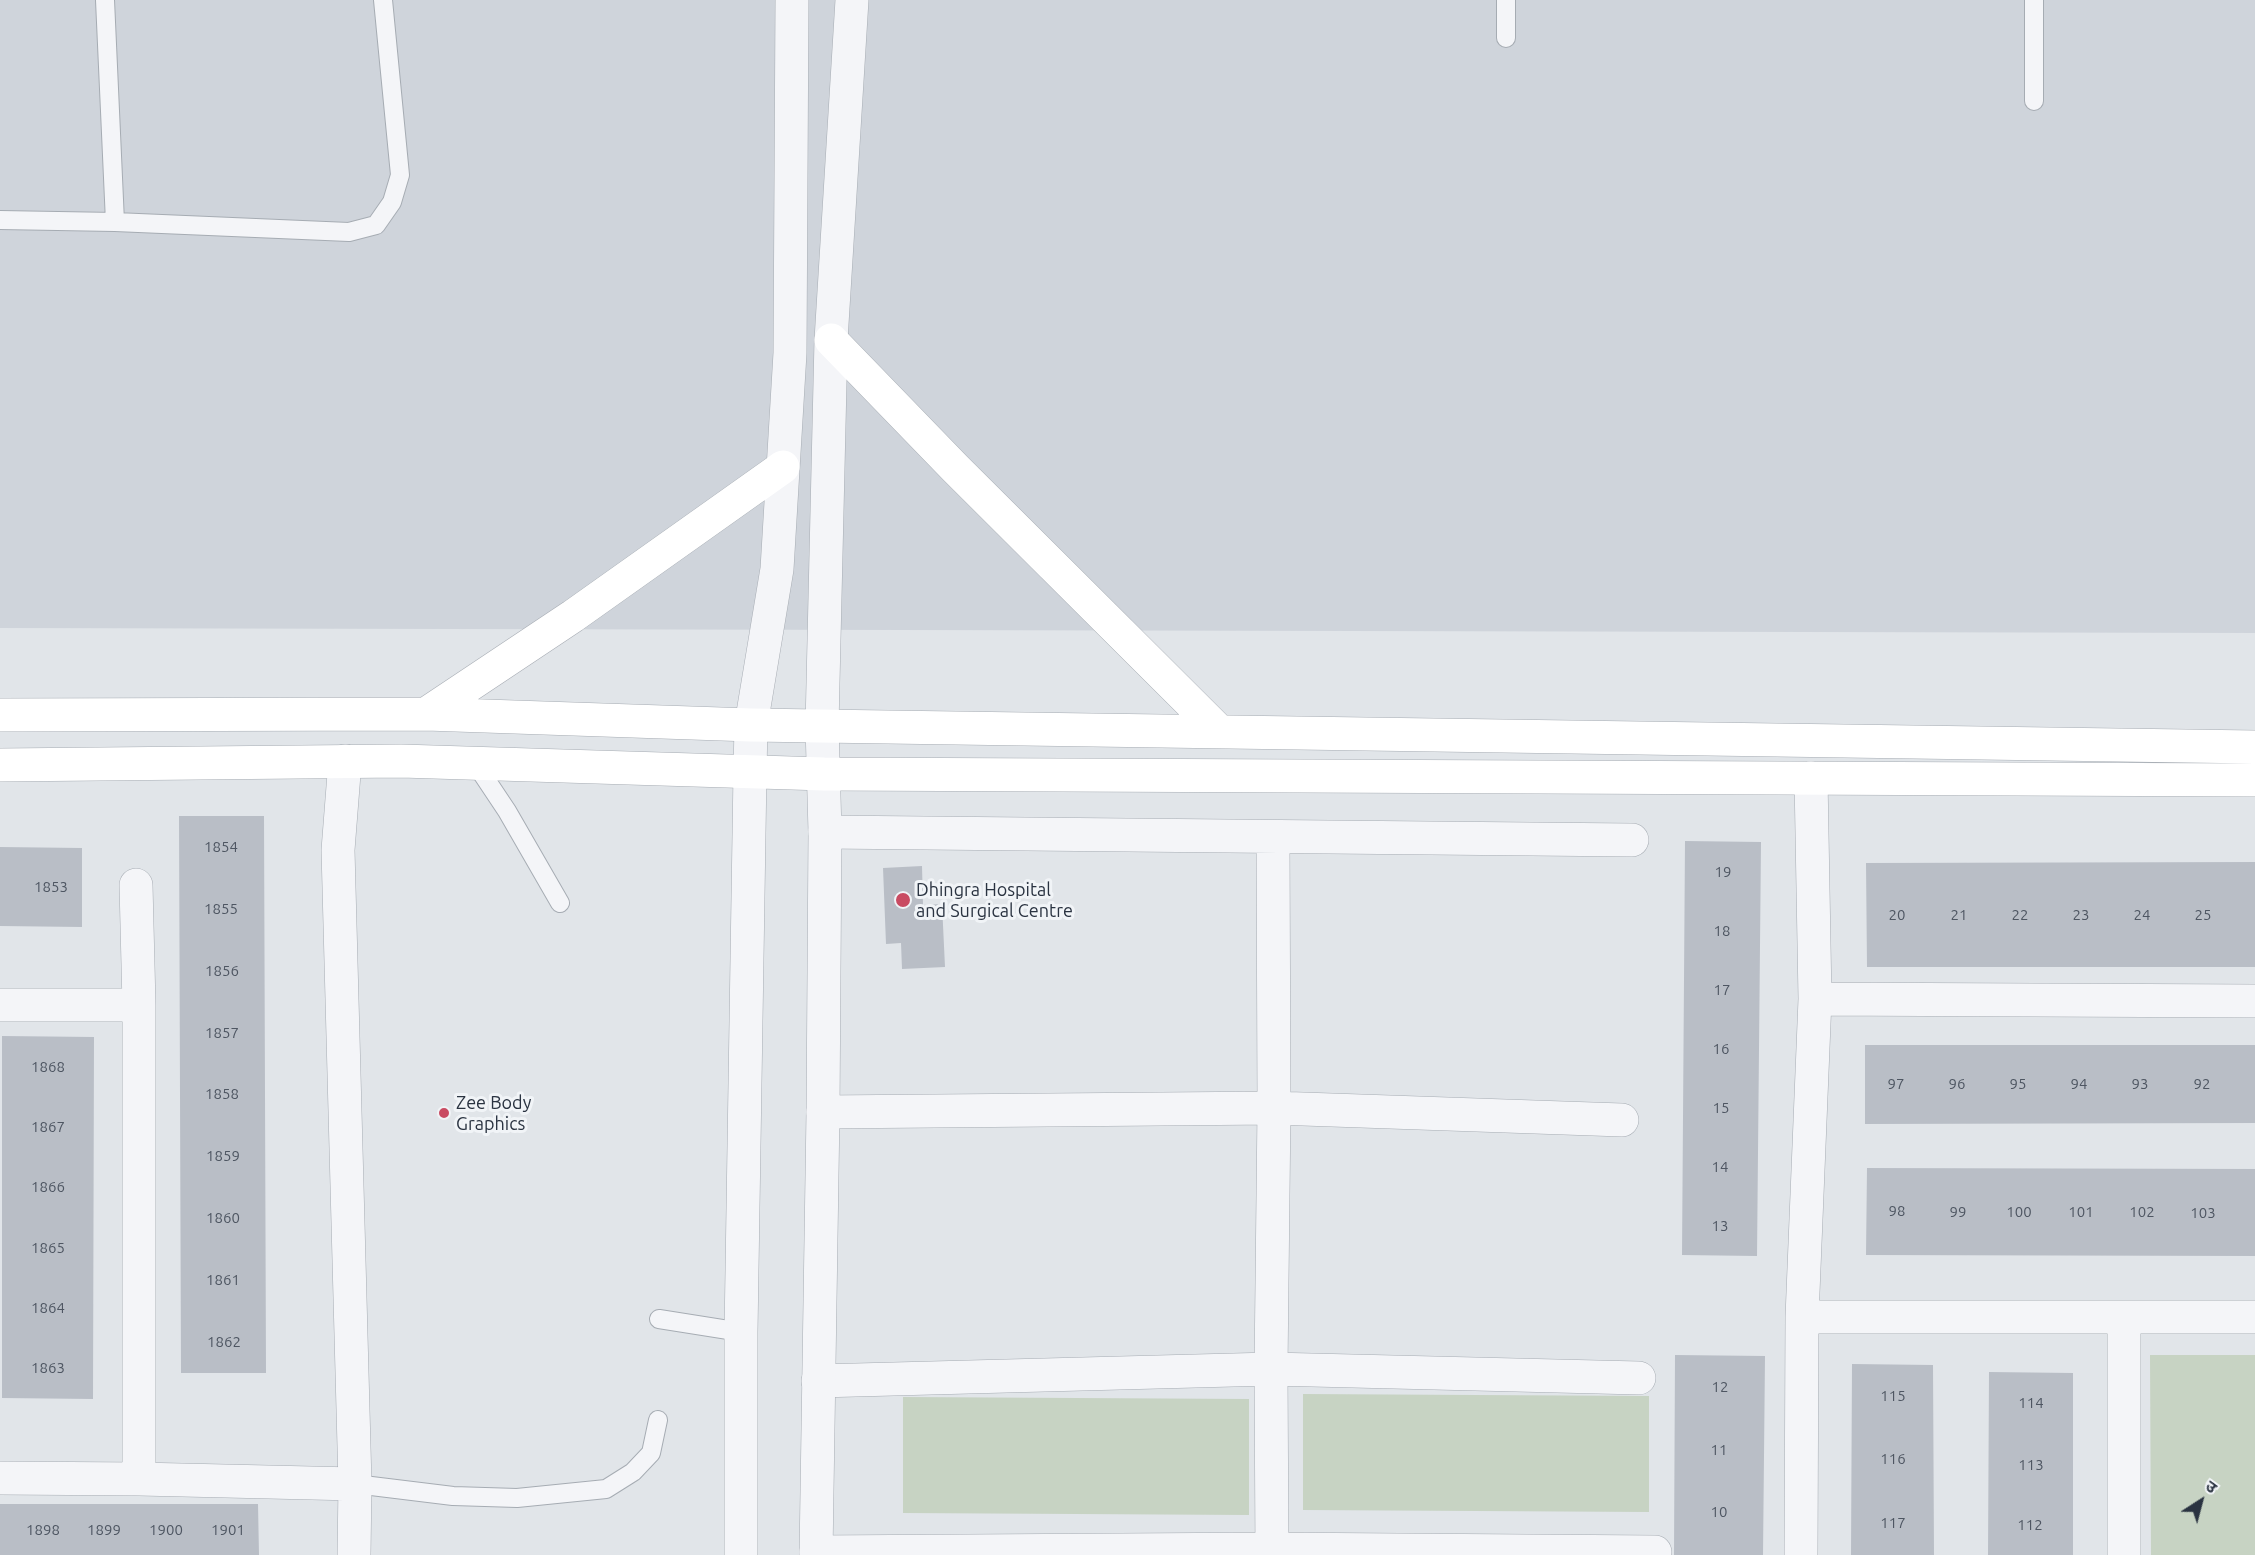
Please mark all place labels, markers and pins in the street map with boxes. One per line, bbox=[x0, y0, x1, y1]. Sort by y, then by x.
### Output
place label: Dhingra Hospital and Surgical Centre bbox=[916, 879, 1073, 922]
marker: Dhingra Hospital and Surgical Centre bbox=[894, 891, 912, 909]
place label: Zee Body Graphics bbox=[456, 1092, 531, 1134]
marker: Zee Body Graphics bbox=[437, 1106, 451, 1120]

